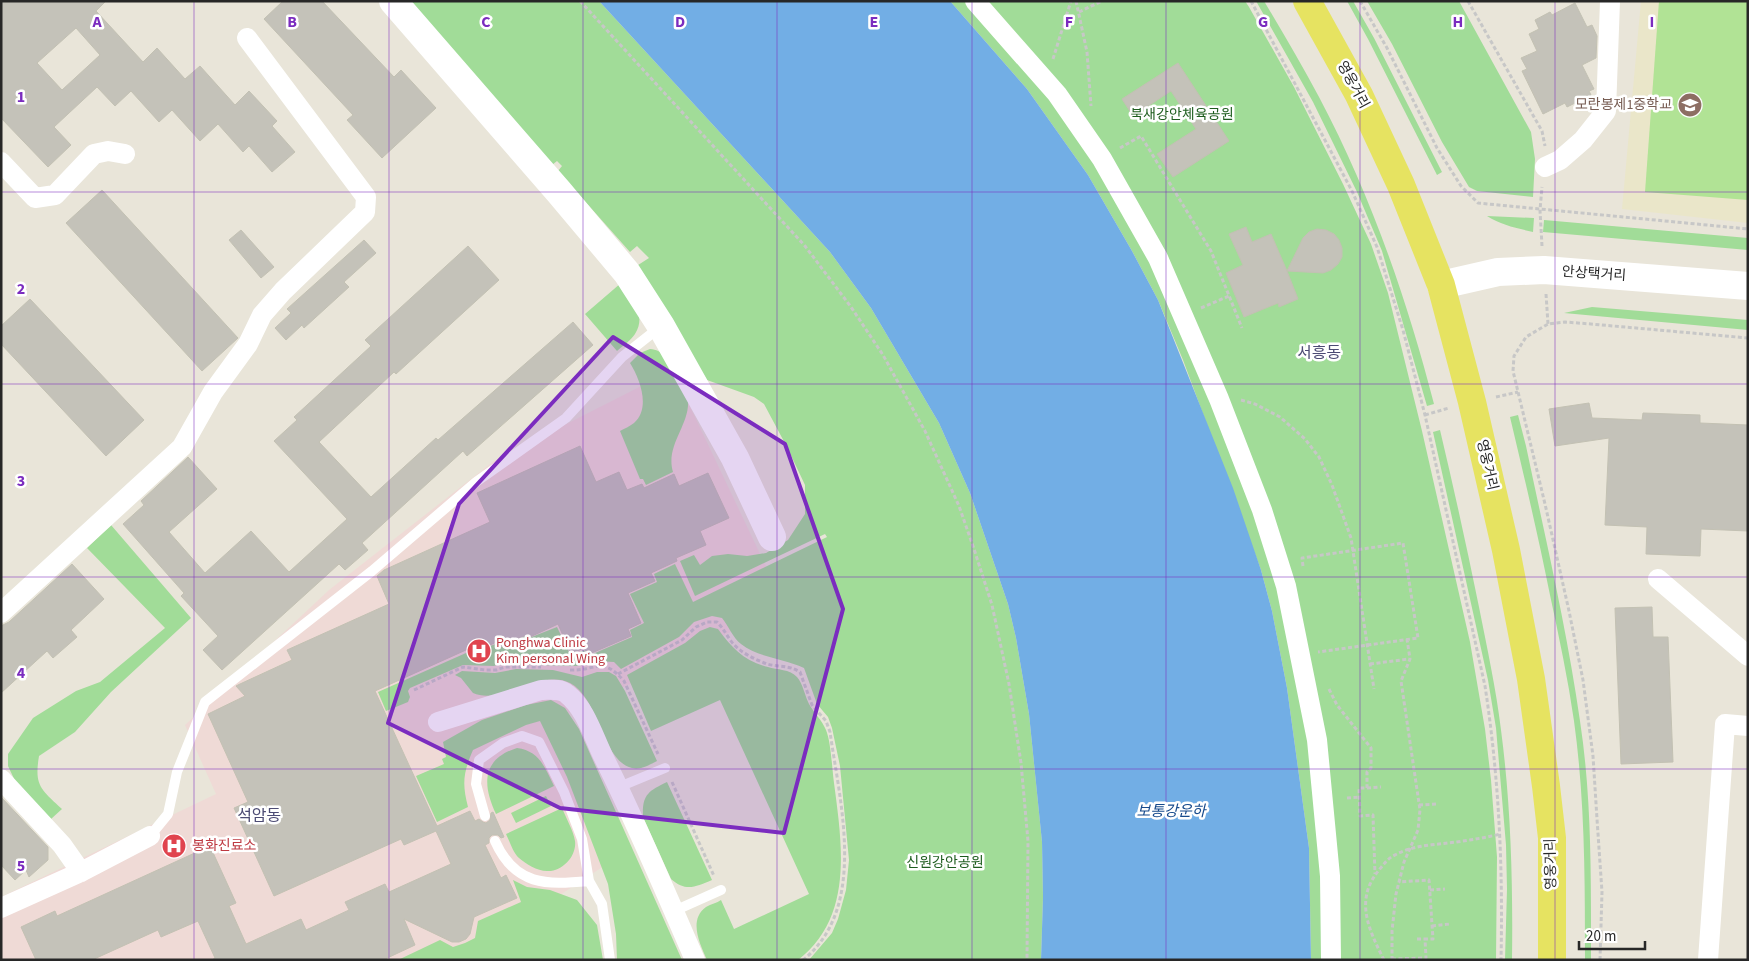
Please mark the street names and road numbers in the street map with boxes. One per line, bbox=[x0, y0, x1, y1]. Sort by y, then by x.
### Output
street label: 영웅거리 bbox=[1332, 58, 1374, 112]
street label: 안상택거리 bbox=[1561, 262, 1627, 286]
street label: 영웅거리 bbox=[1471, 438, 1503, 492]
street label: 영웅거리 bbox=[1541, 838, 1561, 890]

